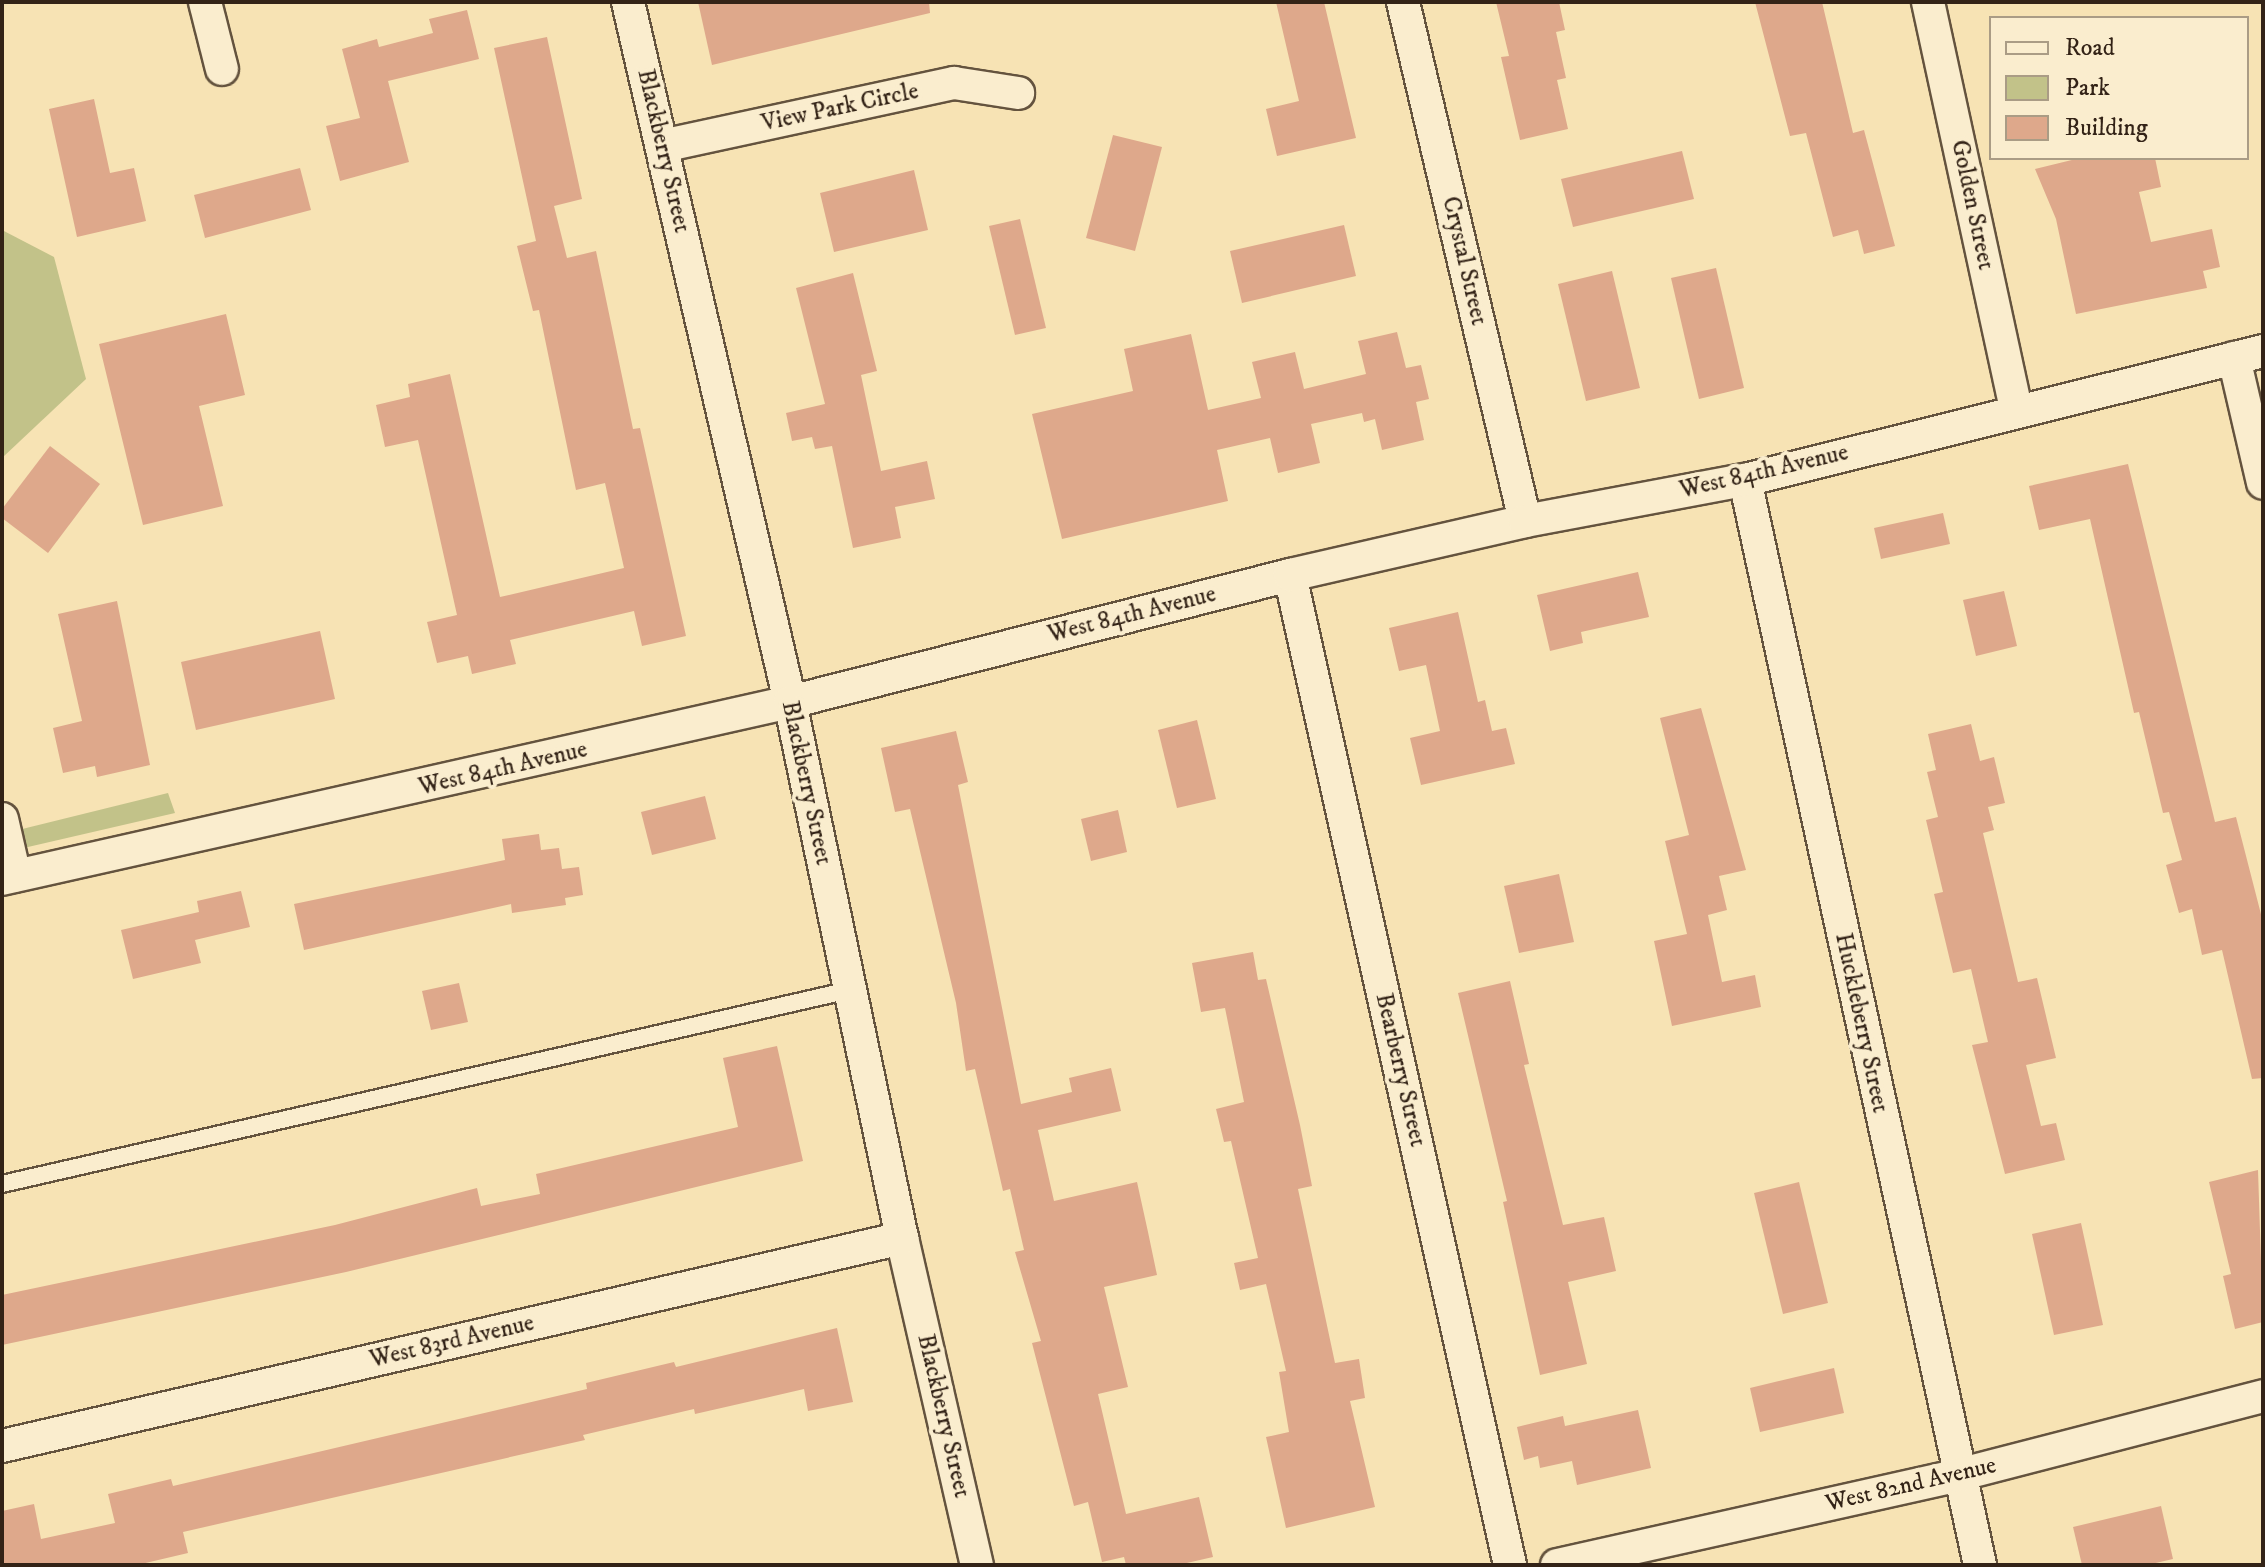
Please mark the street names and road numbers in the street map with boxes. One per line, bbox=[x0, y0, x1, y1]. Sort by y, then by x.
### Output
street label: Blackberry Street bbox=[630, 66, 696, 236]
street label: View Park Circle bbox=[759, 77, 921, 139]
street label: Golden Street bbox=[1944, 137, 2000, 273]
street label: Crystal Street bbox=[1435, 194, 1493, 328]
street label: West 84th Avenue bbox=[1677, 439, 1851, 505]
street label: West 84th Avenue bbox=[1045, 580, 1219, 650]
street label: Blackberry Street bbox=[775, 698, 837, 868]
street label: West 84th Avenue bbox=[416, 736, 590, 802]
street label: Huckleberry Street bbox=[1828, 931, 1894, 1115]
street label: Bearberry Street bbox=[1368, 990, 1432, 1150]
street label: West 83rd Avenue bbox=[367, 1309, 537, 1375]
street label: Blackberry Street bbox=[910, 1331, 976, 1501]
street label: West 82nd Avenue bbox=[1823, 1451, 1999, 1519]

